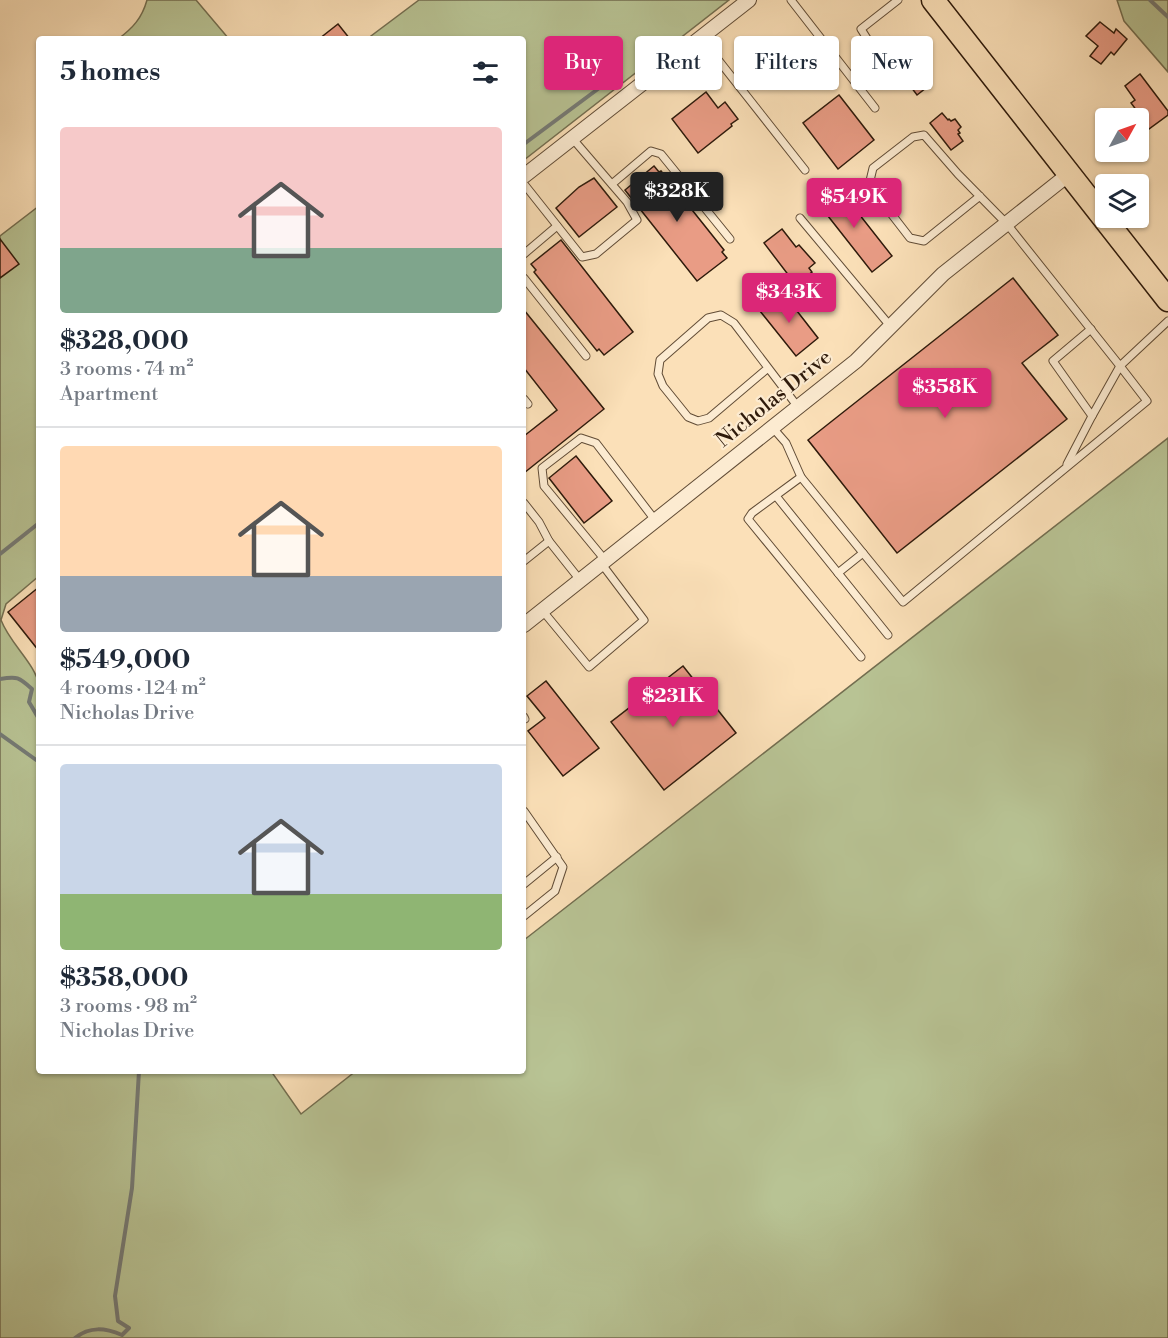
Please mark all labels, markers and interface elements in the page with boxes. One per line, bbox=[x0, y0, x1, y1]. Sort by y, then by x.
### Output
chip: Buy bbox=[544, 36, 623, 90]
chip: Rent bbox=[635, 36, 722, 90]
chip: Filters bbox=[734, 36, 839, 90]
chip: New bbox=[851, 36, 933, 90]
text: 5 homes bbox=[60, 56, 160, 88]
icon: filters bbox=[469, 56, 502, 89]
north arrow bbox=[1095, 108, 1149, 162]
map controls bbox=[1095, 108, 1149, 228]
icon: home bbox=[227, 166, 335, 274]
pin: $328K bbox=[635, 172, 719, 223]
button: layers bbox=[1095, 174, 1149, 228]
pin: $549K bbox=[812, 178, 896, 229]
text: $328K bbox=[644, 179, 710, 204]
text: $549K bbox=[821, 185, 887, 210]
pin: $343K bbox=[747, 273, 831, 324]
text: $343K bbox=[756, 280, 822, 305]
text: $328,000 bbox=[60, 325, 189, 357]
street label: Nicholas Drive bbox=[711, 344, 837, 454]
text: 3 rooms · 74 m² bbox=[60, 357, 193, 382]
pin: $358K bbox=[903, 368, 987, 419]
text: $358K bbox=[912, 375, 978, 400]
text: Apartment bbox=[60, 382, 158, 407]
icon: home bbox=[227, 485, 335, 593]
text: $549,000 bbox=[60, 644, 191, 676]
text: 4 rooms · 124 m² bbox=[60, 676, 206, 701]
pin: $231K bbox=[631, 677, 715, 728]
text: $231K bbox=[642, 684, 704, 709]
text: Nicholas Drive bbox=[60, 701, 194, 726]
icon: home bbox=[227, 803, 335, 911]
text: $358,000 bbox=[60, 962, 189, 994]
text: 3 rooms · 98 m² bbox=[60, 994, 197, 1019]
text: Nicholas Drive bbox=[60, 1019, 194, 1044]

